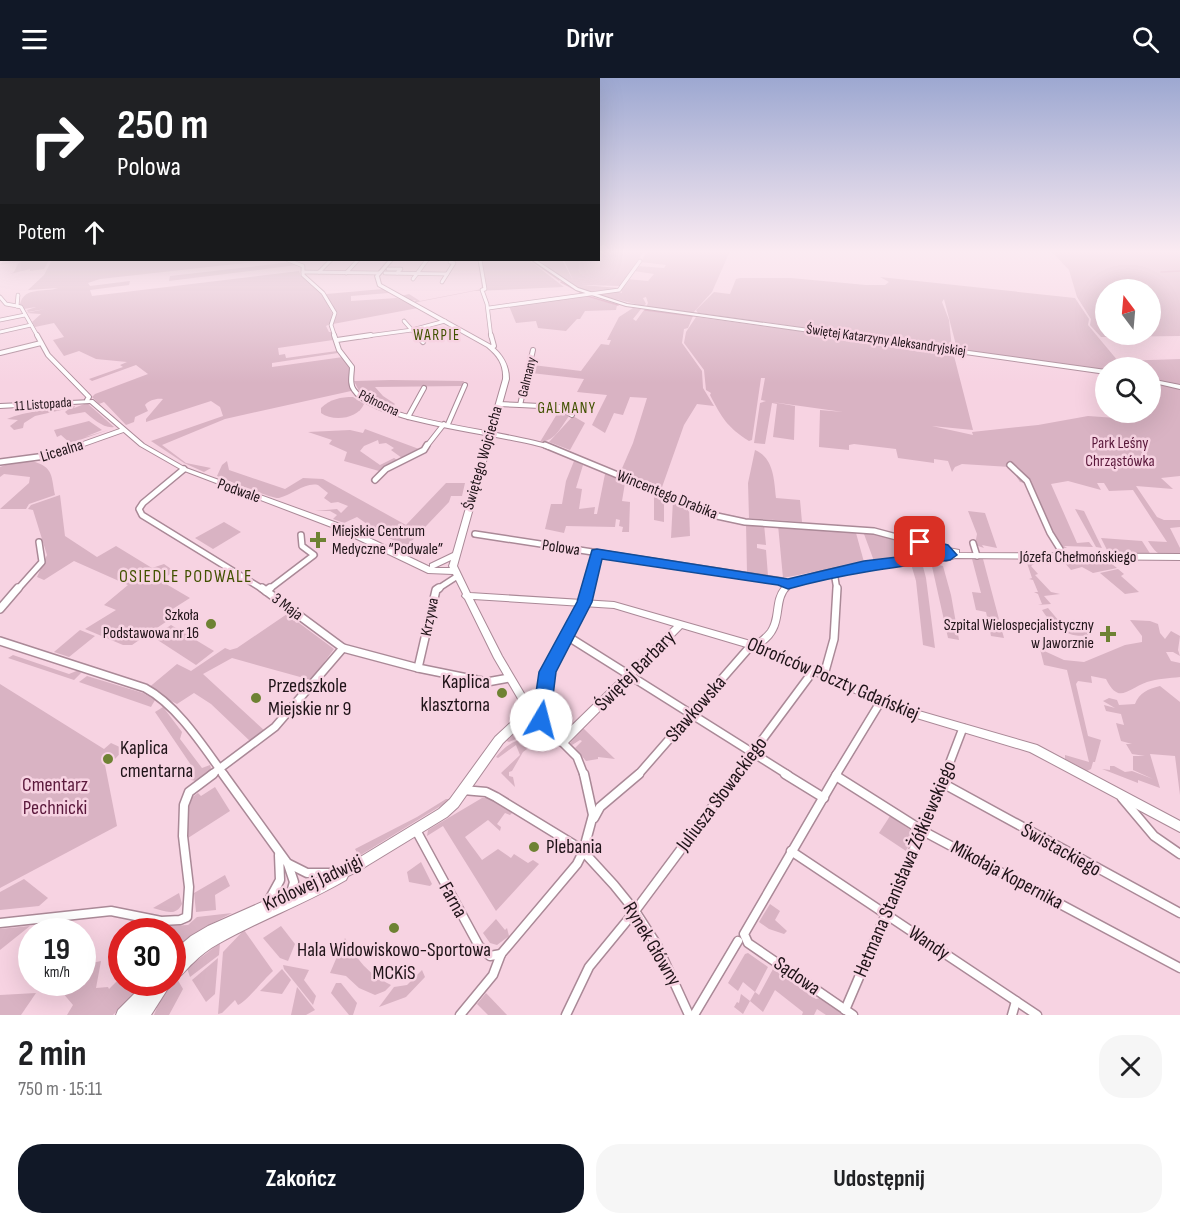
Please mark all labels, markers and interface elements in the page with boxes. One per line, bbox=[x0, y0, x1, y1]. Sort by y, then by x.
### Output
icon: menu bbox=[18, 23, 51, 56]
text: Drivr bbox=[566, 23, 614, 55]
icon: search bbox=[1129, 23, 1162, 56]
text: 250 m bbox=[117, 100, 208, 151]
icon: right bbox=[18, 102, 96, 180]
text: Polowa bbox=[117, 151, 181, 183]
icon: ahead bbox=[78, 216, 111, 249]
text: Potem bbox=[18, 219, 66, 246]
north arrow bbox=[1095, 279, 1161, 345]
map controls bbox=[1095, 279, 1161, 423]
street label: Świętej Katarzyny Aleksandryjskiej bbox=[805, 320, 967, 360]
district label: WARPIE bbox=[413, 326, 461, 345]
street label: Galmany bbox=[514, 355, 540, 399]
button: search bbox=[1095, 357, 1161, 423]
street label: Północna bbox=[356, 386, 402, 420]
street label: 11 Listopada bbox=[14, 394, 72, 414]
district label: GALMANY bbox=[537, 399, 597, 418]
street label: Świętego Wojciecha bbox=[459, 404, 507, 512]
park label: Park Leśny Chrząstówka bbox=[1085, 434, 1155, 471]
street label: Licealna bbox=[38, 436, 86, 466]
street label: Wincentego Drabika bbox=[614, 466, 720, 524]
street label: Podwale bbox=[215, 474, 263, 508]
pin bbox=[894, 516, 945, 567]
place label: Miejskie Centrum Medyczne “Podwale” bbox=[332, 522, 443, 559]
icon: arrive bbox=[903, 525, 936, 558]
marker: Miejskie Centrum Medyczne “Podwale” bbox=[309, 531, 327, 549]
street label: Polowa bbox=[541, 536, 581, 560]
street label: Józefa Chełmońskiego bbox=[1019, 548, 1136, 567]
district label: OSIEDLE PODWALE bbox=[119, 566, 253, 587]
street label: 3 Maja bbox=[268, 589, 306, 625]
street label: Krzywa bbox=[417, 596, 443, 638]
place label: Szkoła Podstawowa nr 16 bbox=[103, 606, 199, 643]
place label: Szpital Wielospecjalistyczny w Jaworznie bbox=[944, 616, 1094, 653]
marker: Szkoła Podstawowa nr 16 bbox=[204, 617, 218, 631]
street label: Świętej Barbary bbox=[590, 625, 681, 716]
marker: Szpital Wielospecjalistyczny w Jaworznie bbox=[1099, 625, 1117, 643]
street label: Obrońców Poczty Gdańskiej bbox=[743, 632, 923, 726]
place label: Kaplica klasztorna bbox=[421, 670, 490, 717]
street label: Sławkowska bbox=[661, 671, 731, 747]
place label: Przedszkole Miejskie nr 9 bbox=[268, 674, 351, 721]
marker: Kaplica klasztorna bbox=[495, 686, 509, 700]
position arrow bbox=[509, 688, 573, 752]
marker: Przedszkole Miejskie nr 9 bbox=[249, 691, 263, 705]
street label: Juliusza Słowackiego bbox=[671, 732, 773, 857]
place label: Kaplica cmentarna bbox=[120, 736, 193, 783]
marker: Kaplica cmentarna bbox=[101, 752, 115, 766]
street label: Hetmana Stanisława Żółkiewskiego bbox=[849, 757, 961, 981]
park label: Cmentarz Pechnicki bbox=[22, 773, 88, 820]
street label: Świstackiego bbox=[1017, 818, 1105, 882]
place label: Plebania bbox=[546, 835, 602, 859]
street label: Mikołaja Kopernika bbox=[947, 835, 1067, 915]
marker: Plebania bbox=[527, 840, 541, 854]
street label: Królowej Jadwigi bbox=[259, 849, 367, 917]
street label: Farna bbox=[434, 878, 472, 922]
street label: Rynek Główny bbox=[618, 898, 687, 990]
speed limit sign: 30 bbox=[108, 918, 186, 996]
marker: Hala Widowiskowo-Sportowa MCKiS bbox=[387, 921, 401, 935]
street label: Wandy bbox=[904, 921, 955, 966]
text: 19 bbox=[44, 932, 70, 968]
place label: Hala Widowiskowo-Sportowa MCKiS bbox=[297, 938, 491, 985]
street label: Sądowa bbox=[769, 951, 825, 1001]
text: km/h bbox=[44, 963, 70, 982]
text: 2 min bbox=[18, 1033, 87, 1076]
button: close bbox=[1099, 1035, 1162, 1098]
text: 750 m · 15:11 bbox=[18, 1077, 102, 1101]
button: Zakończ bbox=[18, 1144, 584, 1213]
button: Udostępnij bbox=[596, 1144, 1162, 1213]

